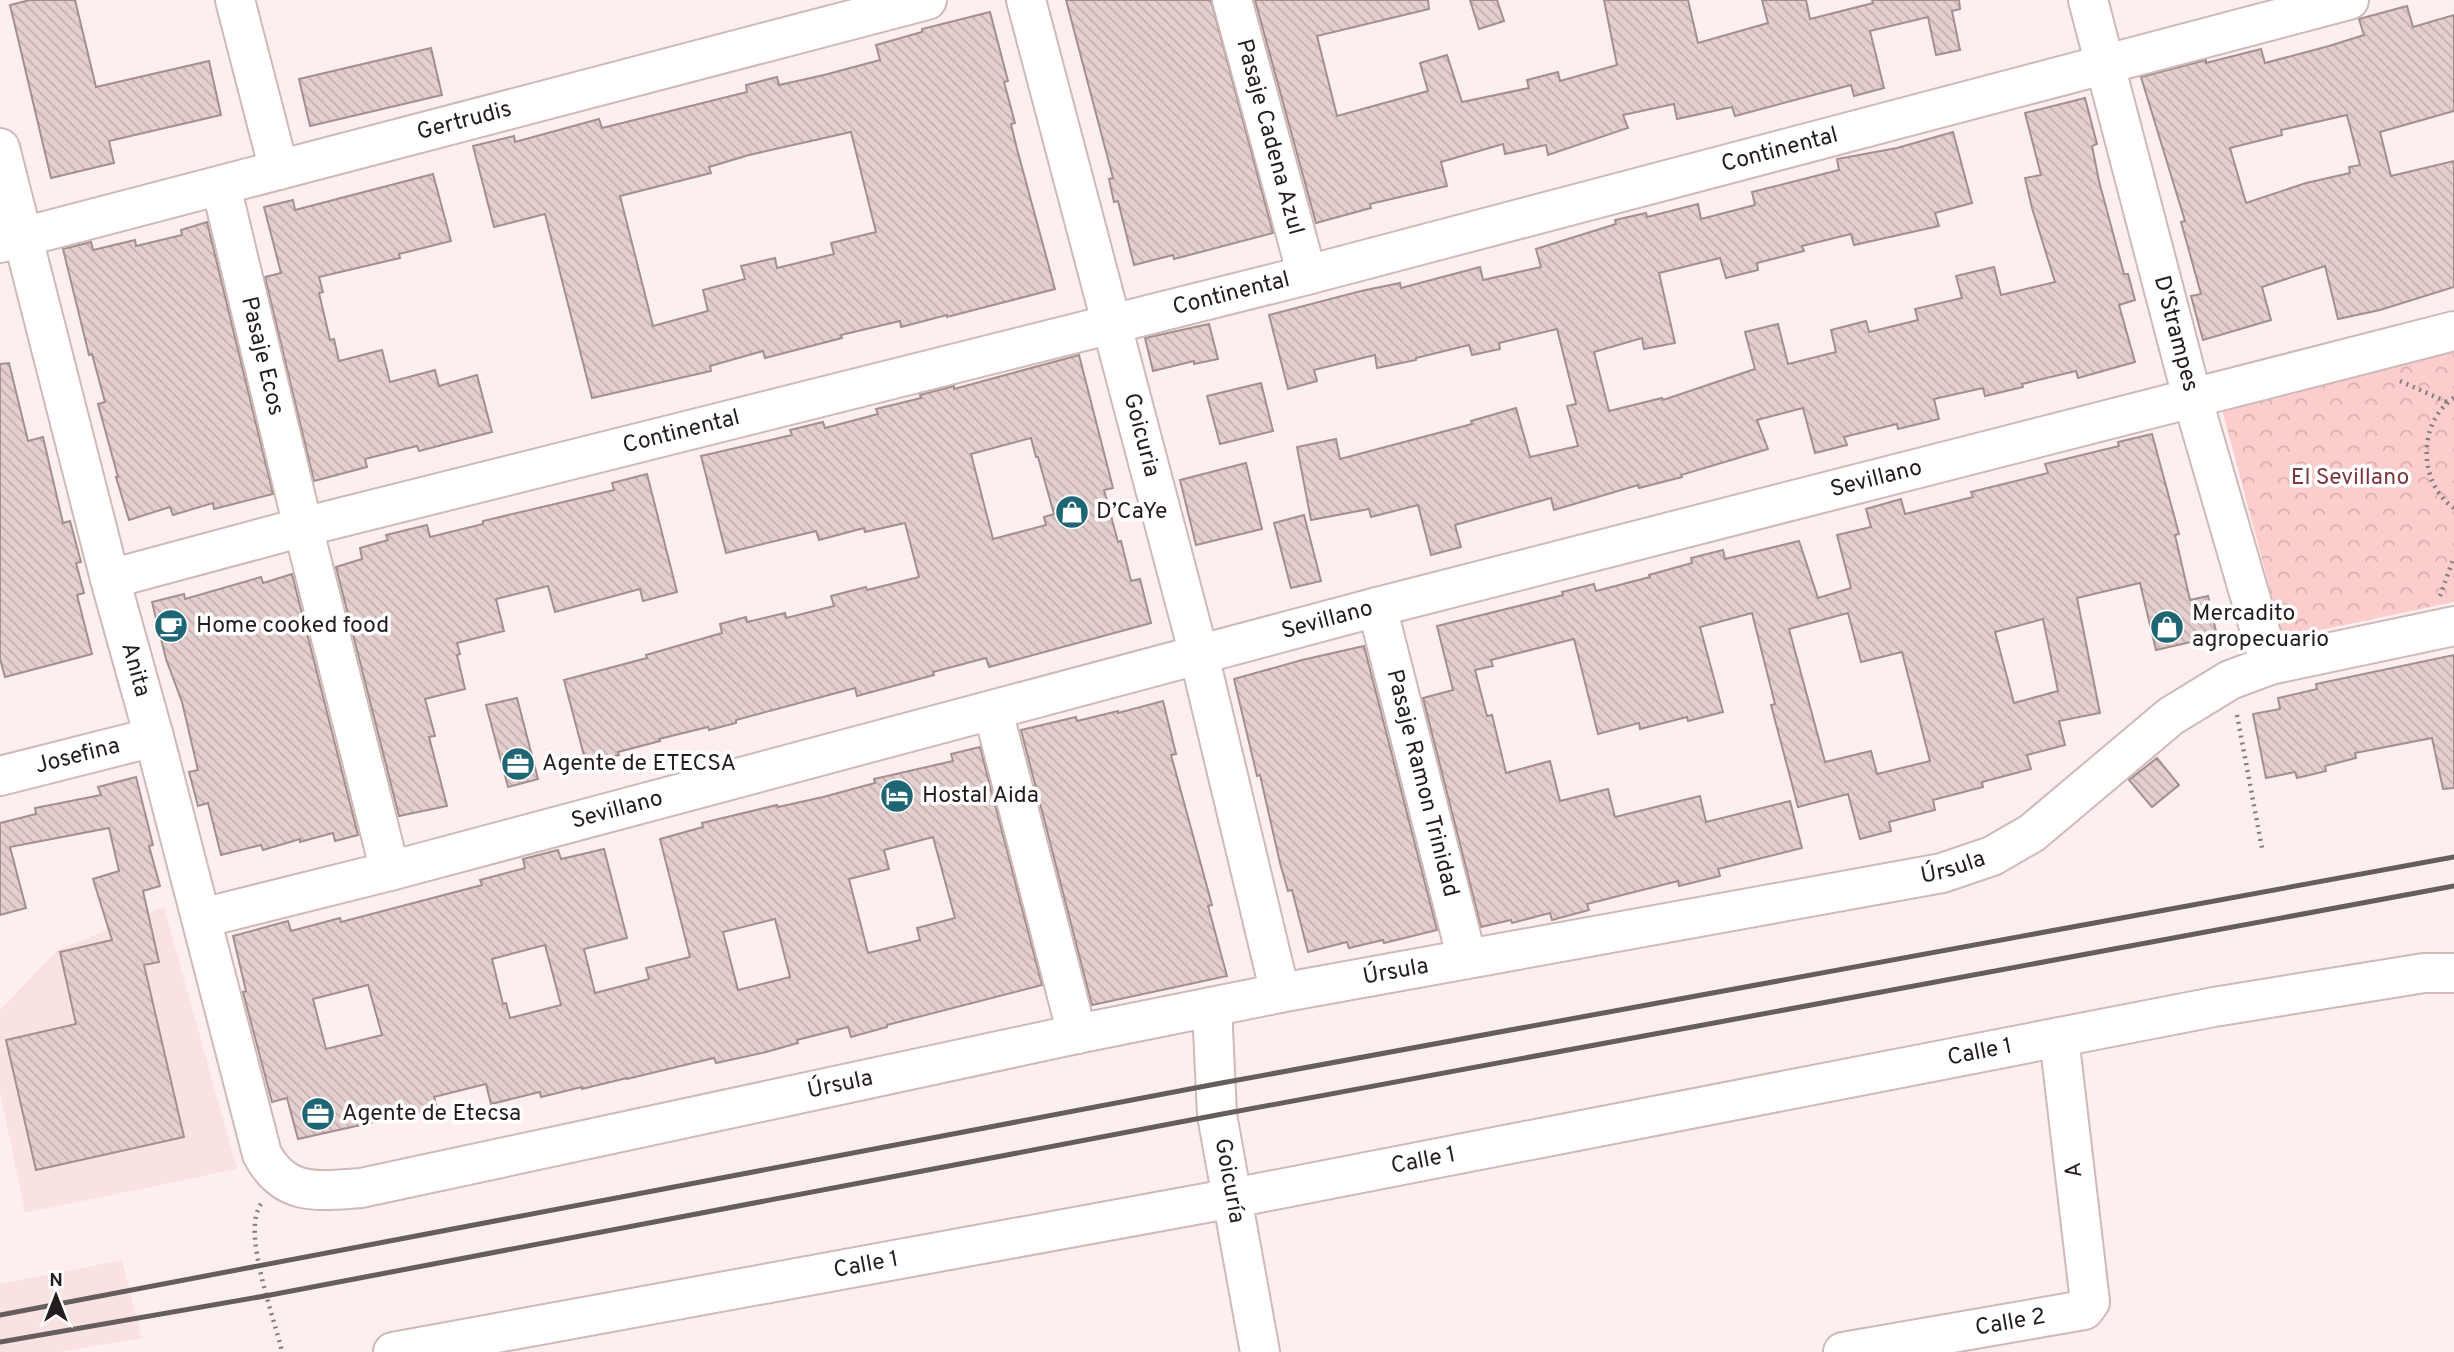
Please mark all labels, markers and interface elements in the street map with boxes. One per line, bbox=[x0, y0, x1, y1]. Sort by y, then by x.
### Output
street label: Pasaje Cadena Azul bbox=[1229, 36, 1310, 238]
street label: Gertrudis bbox=[414, 95, 515, 148]
street label: Continental bbox=[1718, 121, 1841, 179]
street label: Continental bbox=[1170, 265, 1293, 323]
street label: D'Strampes bbox=[2146, 273, 2205, 395]
street label: Pasaje Ecos bbox=[234, 294, 290, 418]
street label: Goicuria bbox=[1116, 390, 1166, 480]
street label: Continental bbox=[620, 403, 743, 461]
street label: Sevillano bbox=[1827, 453, 1925, 505]
park label: El Sevillano bbox=[2291, 464, 2409, 493]
shop icon: D’CaYe bbox=[1053, 493, 1091, 531]
place label: D’CaYe bbox=[1096, 498, 1167, 527]
street label: Sevillano bbox=[1278, 594, 1376, 646]
place label: Mercadito agropecuario bbox=[2192, 600, 2329, 655]
cafe icon: Home cooked food bbox=[152, 607, 190, 645]
shop icon: Mercadito agropecuario bbox=[2148, 608, 2186, 646]
place label: Home cooked food bbox=[196, 612, 389, 641]
street label: Anita bbox=[114, 639, 157, 700]
street label: Pasaje Ramon Trinidad bbox=[1379, 666, 1465, 900]
street label: Josefina bbox=[32, 732, 123, 781]
office icon: Agente de ETECSA bbox=[499, 745, 537, 783]
place label: Agente de ETECSA bbox=[542, 750, 736, 779]
hotel icon: Hostal Aida bbox=[878, 777, 916, 815]
place label: Hostal Aida bbox=[922, 782, 1039, 811]
street label: Sevillano bbox=[568, 784, 666, 836]
street label: Úrsula bbox=[1918, 845, 1989, 891]
street label: Úrsula bbox=[1360, 952, 1431, 992]
street label: Calle 1 bbox=[1945, 1032, 2015, 1073]
street label: Úrsula bbox=[804, 1064, 876, 1106]
office icon: Agente de Etecsa bbox=[299, 1095, 337, 1133]
place label: Agente de Etecsa bbox=[342, 1100, 521, 1129]
street label: Goicuría bbox=[1207, 1136, 1251, 1226]
street label: Calle 1 bbox=[1389, 1140, 1458, 1181]
street label: A bbox=[2060, 1160, 2090, 1180]
street label: Calle 1 bbox=[831, 1245, 901, 1285]
north arrow bbox=[21, 1261, 91, 1331]
text: N bbox=[49, 1269, 63, 1293]
street label: Calle 2 bbox=[1973, 1302, 2048, 1343]

